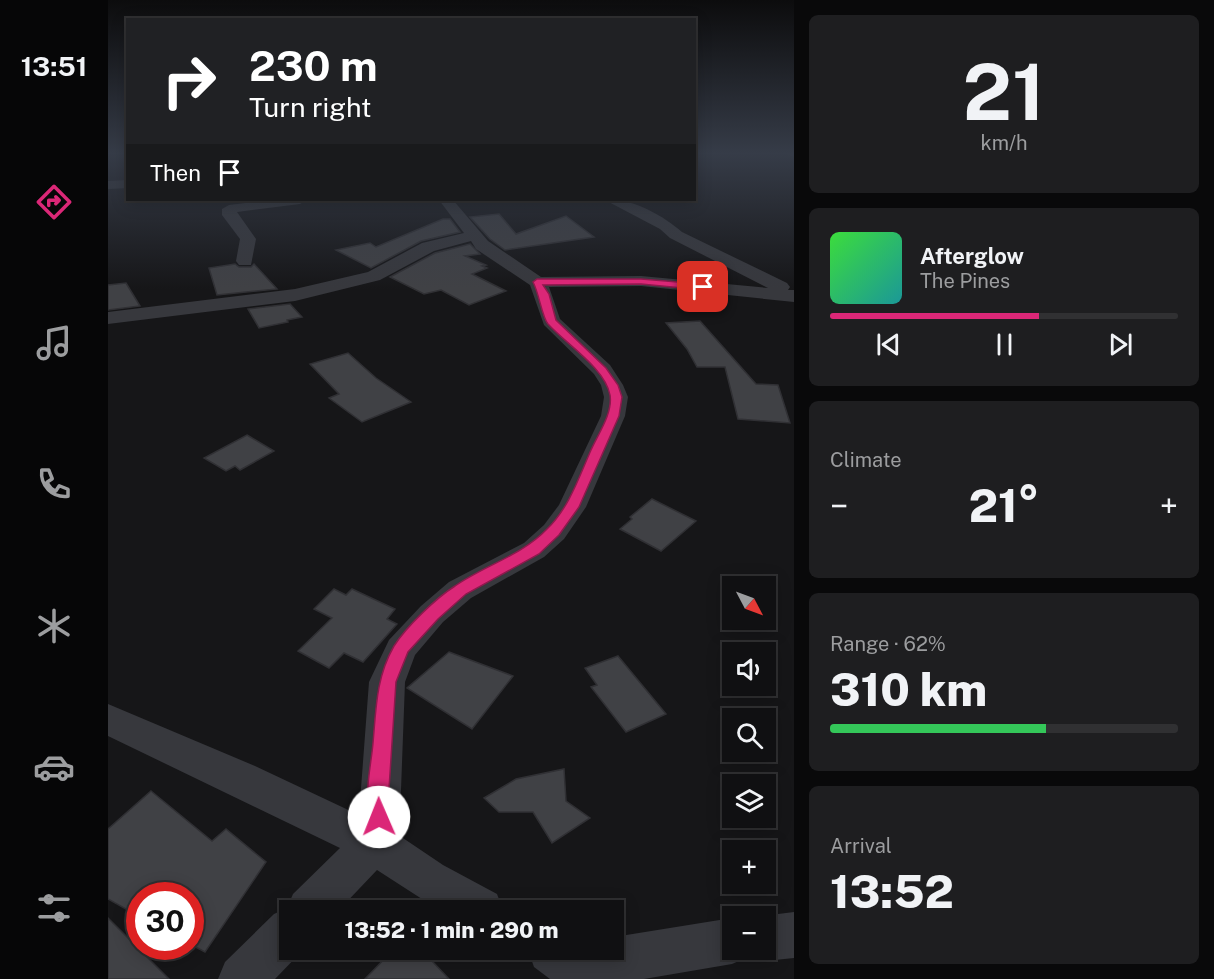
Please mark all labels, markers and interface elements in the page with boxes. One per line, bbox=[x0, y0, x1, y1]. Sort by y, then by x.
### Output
text: 230 m bbox=[249, 41, 378, 90]
icon: right bbox=[150, 42, 228, 120]
text: 21 bbox=[963, 46, 1045, 138]
text: 13:51 bbox=[21, 50, 87, 82]
text: Turn right bbox=[249, 91, 372, 123]
text: km/h bbox=[980, 131, 1028, 155]
icon: arrive bbox=[213, 156, 246, 189]
text: Then bbox=[150, 160, 201, 186]
icon: directions bbox=[33, 181, 75, 223]
text: Afterglow bbox=[920, 243, 1024, 269]
pin bbox=[677, 261, 728, 312]
text: The Pines bbox=[920, 269, 1010, 293]
icon: arrive bbox=[686, 270, 719, 303]
icon: music bbox=[33, 322, 75, 364]
icon: previous bbox=[872, 328, 905, 361]
icon: pause bbox=[988, 328, 1021, 361]
icon: next bbox=[1104, 328, 1137, 361]
text: Climate bbox=[830, 448, 902, 472]
icon: phone bbox=[33, 463, 75, 505]
text: 21° bbox=[969, 479, 1039, 532]
text: − bbox=[830, 487, 848, 525]
text: + bbox=[1160, 487, 1178, 525]
north arrow bbox=[722, 576, 776, 630]
map controls bbox=[722, 576, 776, 960]
icon: climate bbox=[33, 605, 75, 647]
text: Range · 62% bbox=[830, 632, 946, 656]
button: sound bbox=[722, 642, 776, 696]
text: 310 km bbox=[830, 663, 987, 716]
button: search bbox=[722, 708, 776, 762]
icon: car bbox=[33, 746, 75, 788]
button: layers bbox=[722, 774, 776, 828]
position arrow bbox=[347, 785, 411, 849]
text: Arrival bbox=[830, 834, 892, 858]
button: + bbox=[722, 840, 776, 894]
text: 13:52 bbox=[830, 865, 954, 918]
speed limit sign: 30 bbox=[126, 882, 204, 960]
icon: filters bbox=[33, 887, 75, 929]
button: − bbox=[722, 906, 776, 960]
text: 13:52 · 1 min · 290 m bbox=[345, 917, 558, 943]

